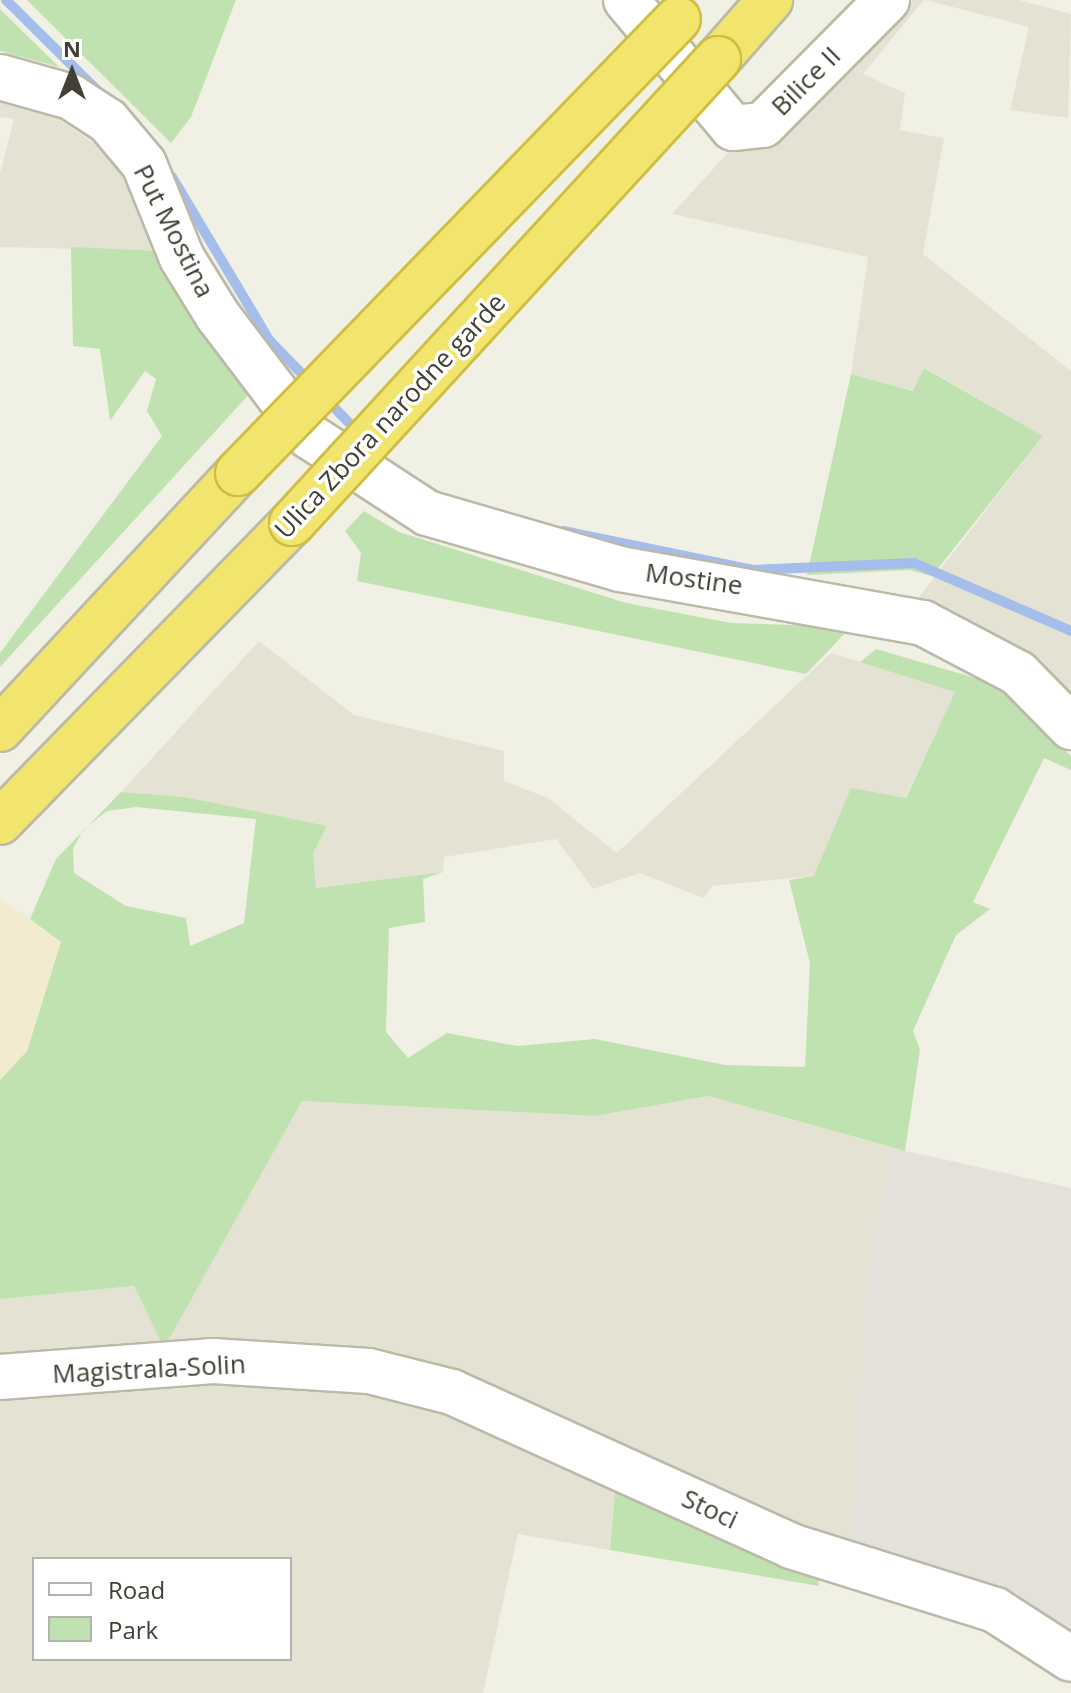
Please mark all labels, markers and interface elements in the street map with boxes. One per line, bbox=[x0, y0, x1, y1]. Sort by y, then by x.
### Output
north arrow bbox=[32, 32, 112, 112]
text: N bbox=[63, 33, 81, 63]
street label: Bilice II bbox=[765, 40, 847, 122]
street label: Put Mostina bbox=[127, 159, 221, 303]
street label: Ulica Zbora narodne garde bbox=[268, 287, 512, 545]
street label: Mostine bbox=[643, 557, 745, 601]
street label: Magistrala-Solin bbox=[52, 1348, 246, 1390]
street label: Stoci bbox=[677, 1483, 743, 1535]
legend bbox=[32, 1557, 292, 1661]
text: Road bbox=[108, 1573, 165, 1606]
text: Park bbox=[108, 1613, 158, 1646]

